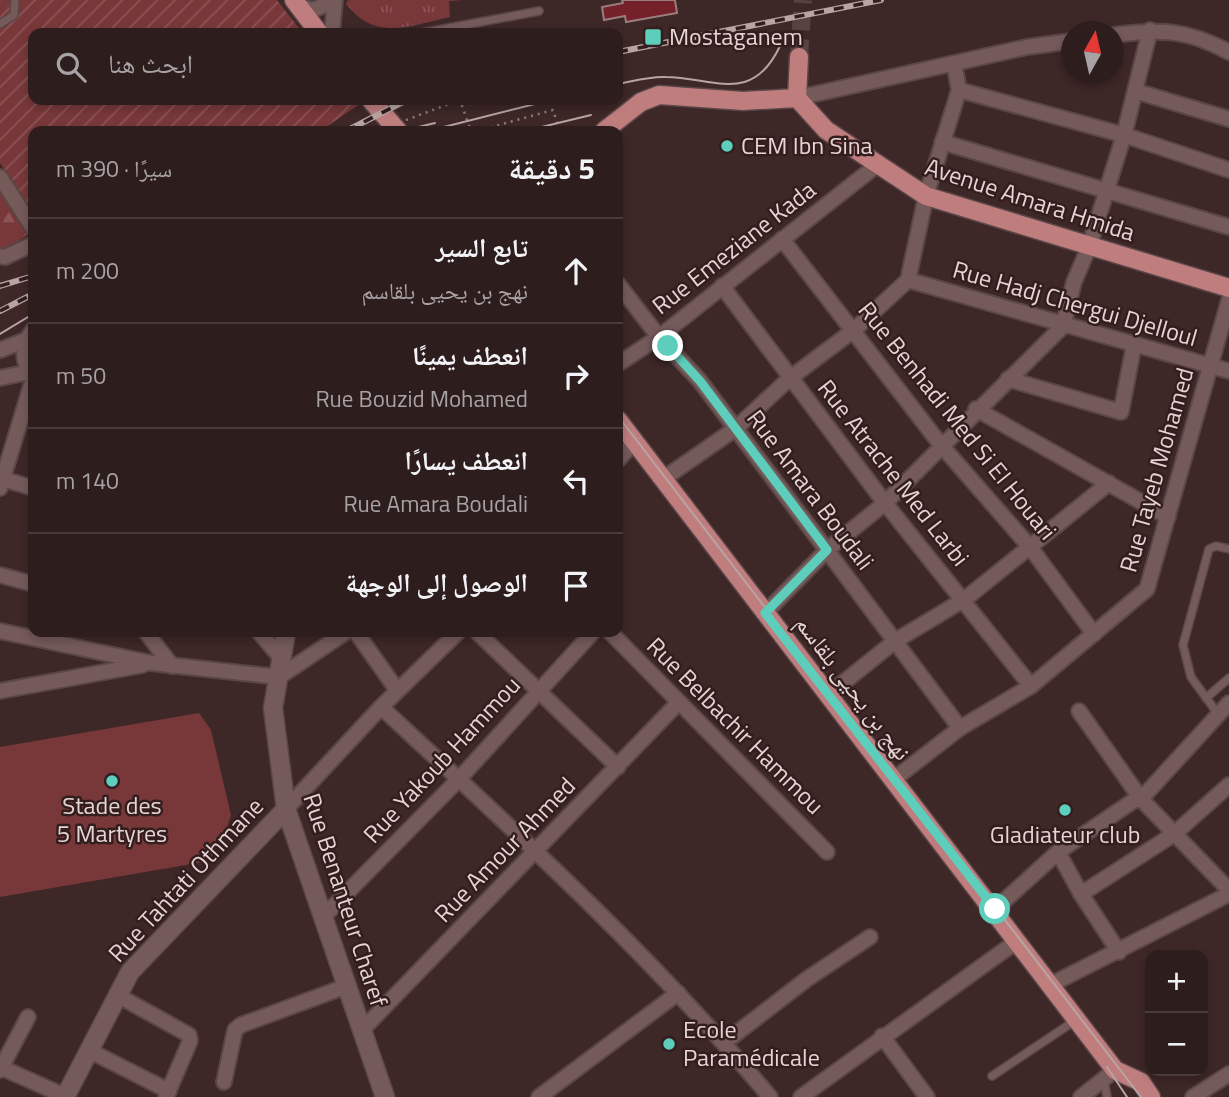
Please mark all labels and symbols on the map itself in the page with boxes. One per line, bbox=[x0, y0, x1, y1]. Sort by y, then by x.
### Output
place label: Mostaganem bbox=[669, 18, 803, 54]
north arrow bbox=[1061, 21, 1124, 84]
marker: Mostaganem bbox=[643, 27, 663, 47]
place label: CEM Ibn Sina bbox=[741, 127, 873, 163]
marker: CEM Ibn Sina bbox=[719, 138, 735, 154]
street label: Avenue Amara Hmida bbox=[921, 148, 1140, 250]
street label: Rue Emeziane Kada bbox=[644, 172, 823, 323]
street label: Rue Hadj Chergui Djelloul bbox=[949, 251, 1202, 355]
street label: Rue Benhadi Med Si El Houari bbox=[850, 293, 1065, 547]
route end bbox=[652, 330, 683, 361]
street label: Rue Tayeb Mohamed bbox=[1110, 363, 1202, 576]
street label: Rue Atrache Med Larbi bbox=[809, 371, 978, 573]
street label: Rue Amara Boudali bbox=[738, 402, 883, 577]
street label: نهج بن يحيى بلقاسم bbox=[787, 607, 920, 768]
street label: Rue Belbachir Hammou bbox=[639, 628, 833, 822]
street label: Rue Yakoub Hammou bbox=[354, 668, 528, 851]
street label: Rue Amour Ahmed bbox=[425, 768, 583, 930]
marker: Stade des 5 Martyres bbox=[104, 773, 120, 789]
place label: Stade des 5 Martyres bbox=[57, 787, 167, 851]
street label: Rue Benanteur Charef bbox=[294, 788, 397, 1011]
street label: Rue Tahtati Othmane bbox=[99, 789, 271, 970]
marker: Gladiateur club bbox=[1057, 802, 1073, 818]
place label: Gladiateur club bbox=[990, 816, 1140, 852]
route start bbox=[979, 893, 1010, 924]
place label: Ecole Paramédicale bbox=[683, 1011, 820, 1075]
marker: Ecole Paramédicale bbox=[661, 1036, 677, 1052]

